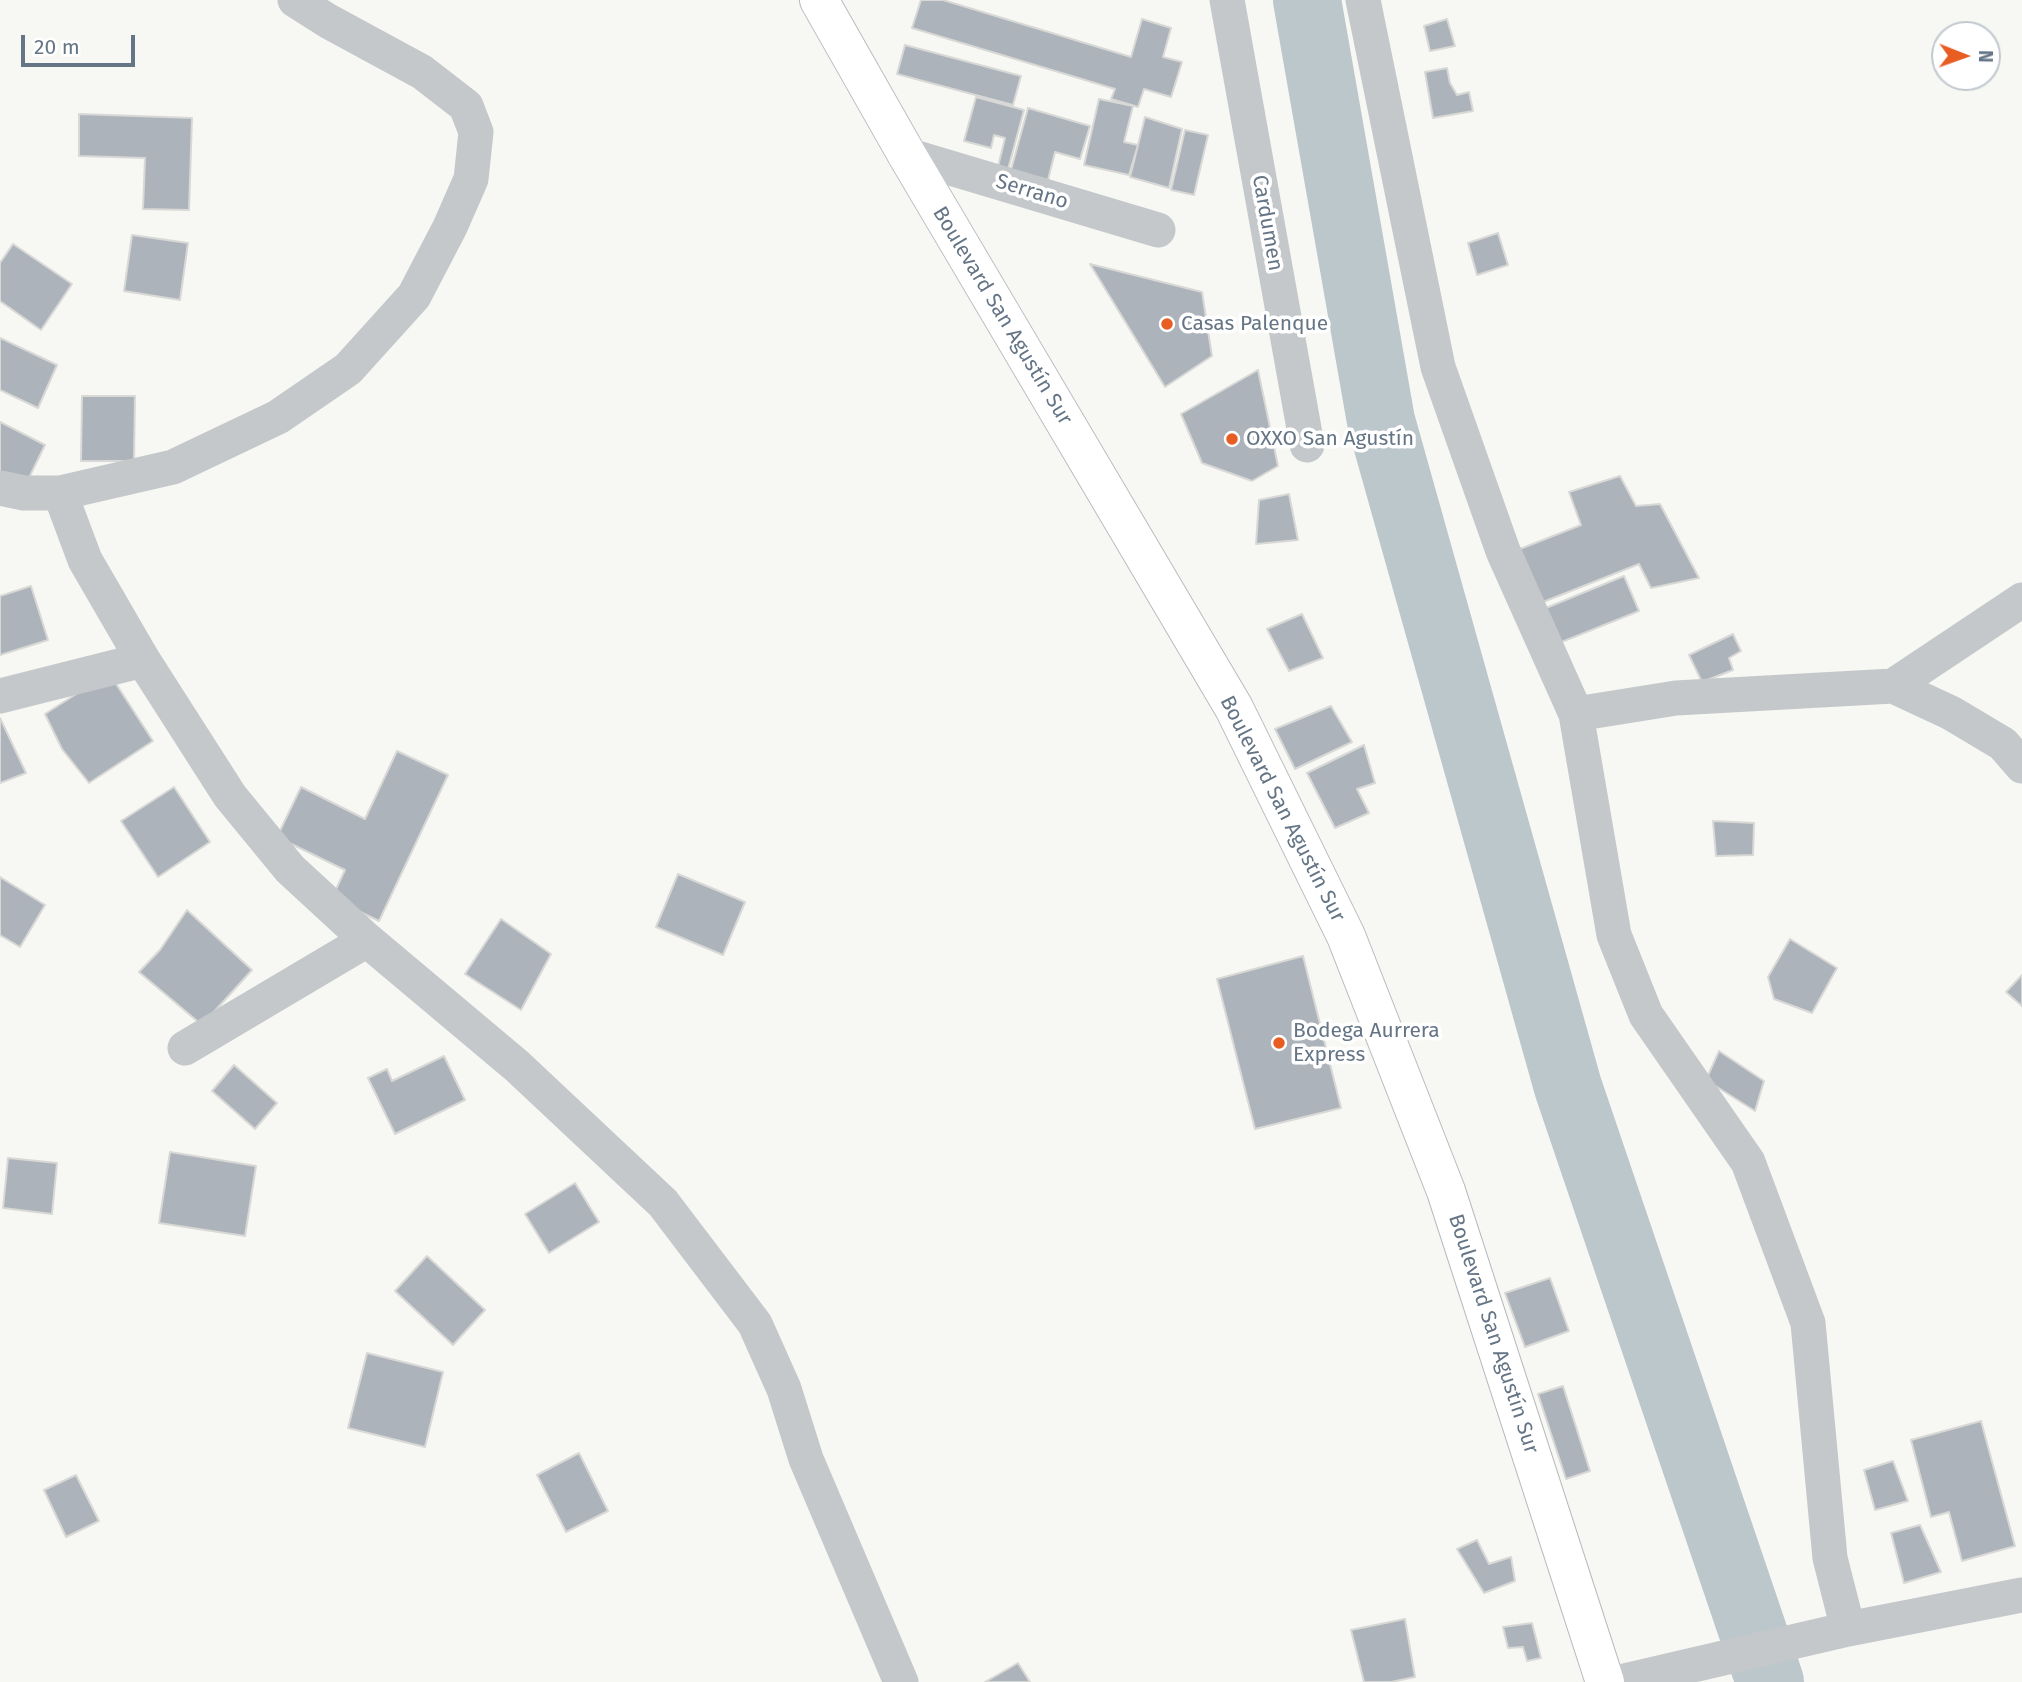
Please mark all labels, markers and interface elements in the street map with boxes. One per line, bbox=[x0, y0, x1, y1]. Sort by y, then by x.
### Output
scale bar bbox=[24, 21, 138, 65]
north arrow bbox=[1931, 21, 2001, 91]
text: 20 m bbox=[34, 34, 80, 60]
text: N bbox=[1974, 50, 1997, 63]
street label: Serrano bbox=[993, 169, 1071, 215]
street label: Cardumen bbox=[1246, 173, 1288, 273]
street label: Boulevard San Agustín Sur bbox=[927, 202, 1077, 430]
place label: Casas Palenque bbox=[1181, 311, 1328, 337]
marker: Casas Palenque bbox=[1159, 316, 1175, 332]
place label: OXXO San Agustín bbox=[1246, 426, 1414, 452]
marker: OXXO San Agustín bbox=[1224, 431, 1240, 447]
street label: Boulevard San Agustín Sur bbox=[1214, 692, 1350, 926]
place label: Bodega Aurrera Express bbox=[1293, 1018, 1440, 1068]
marker: Bodega Aurrera Express bbox=[1271, 1035, 1287, 1051]
street label: Boulevard San Agustín Sur bbox=[1442, 1211, 1544, 1457]

